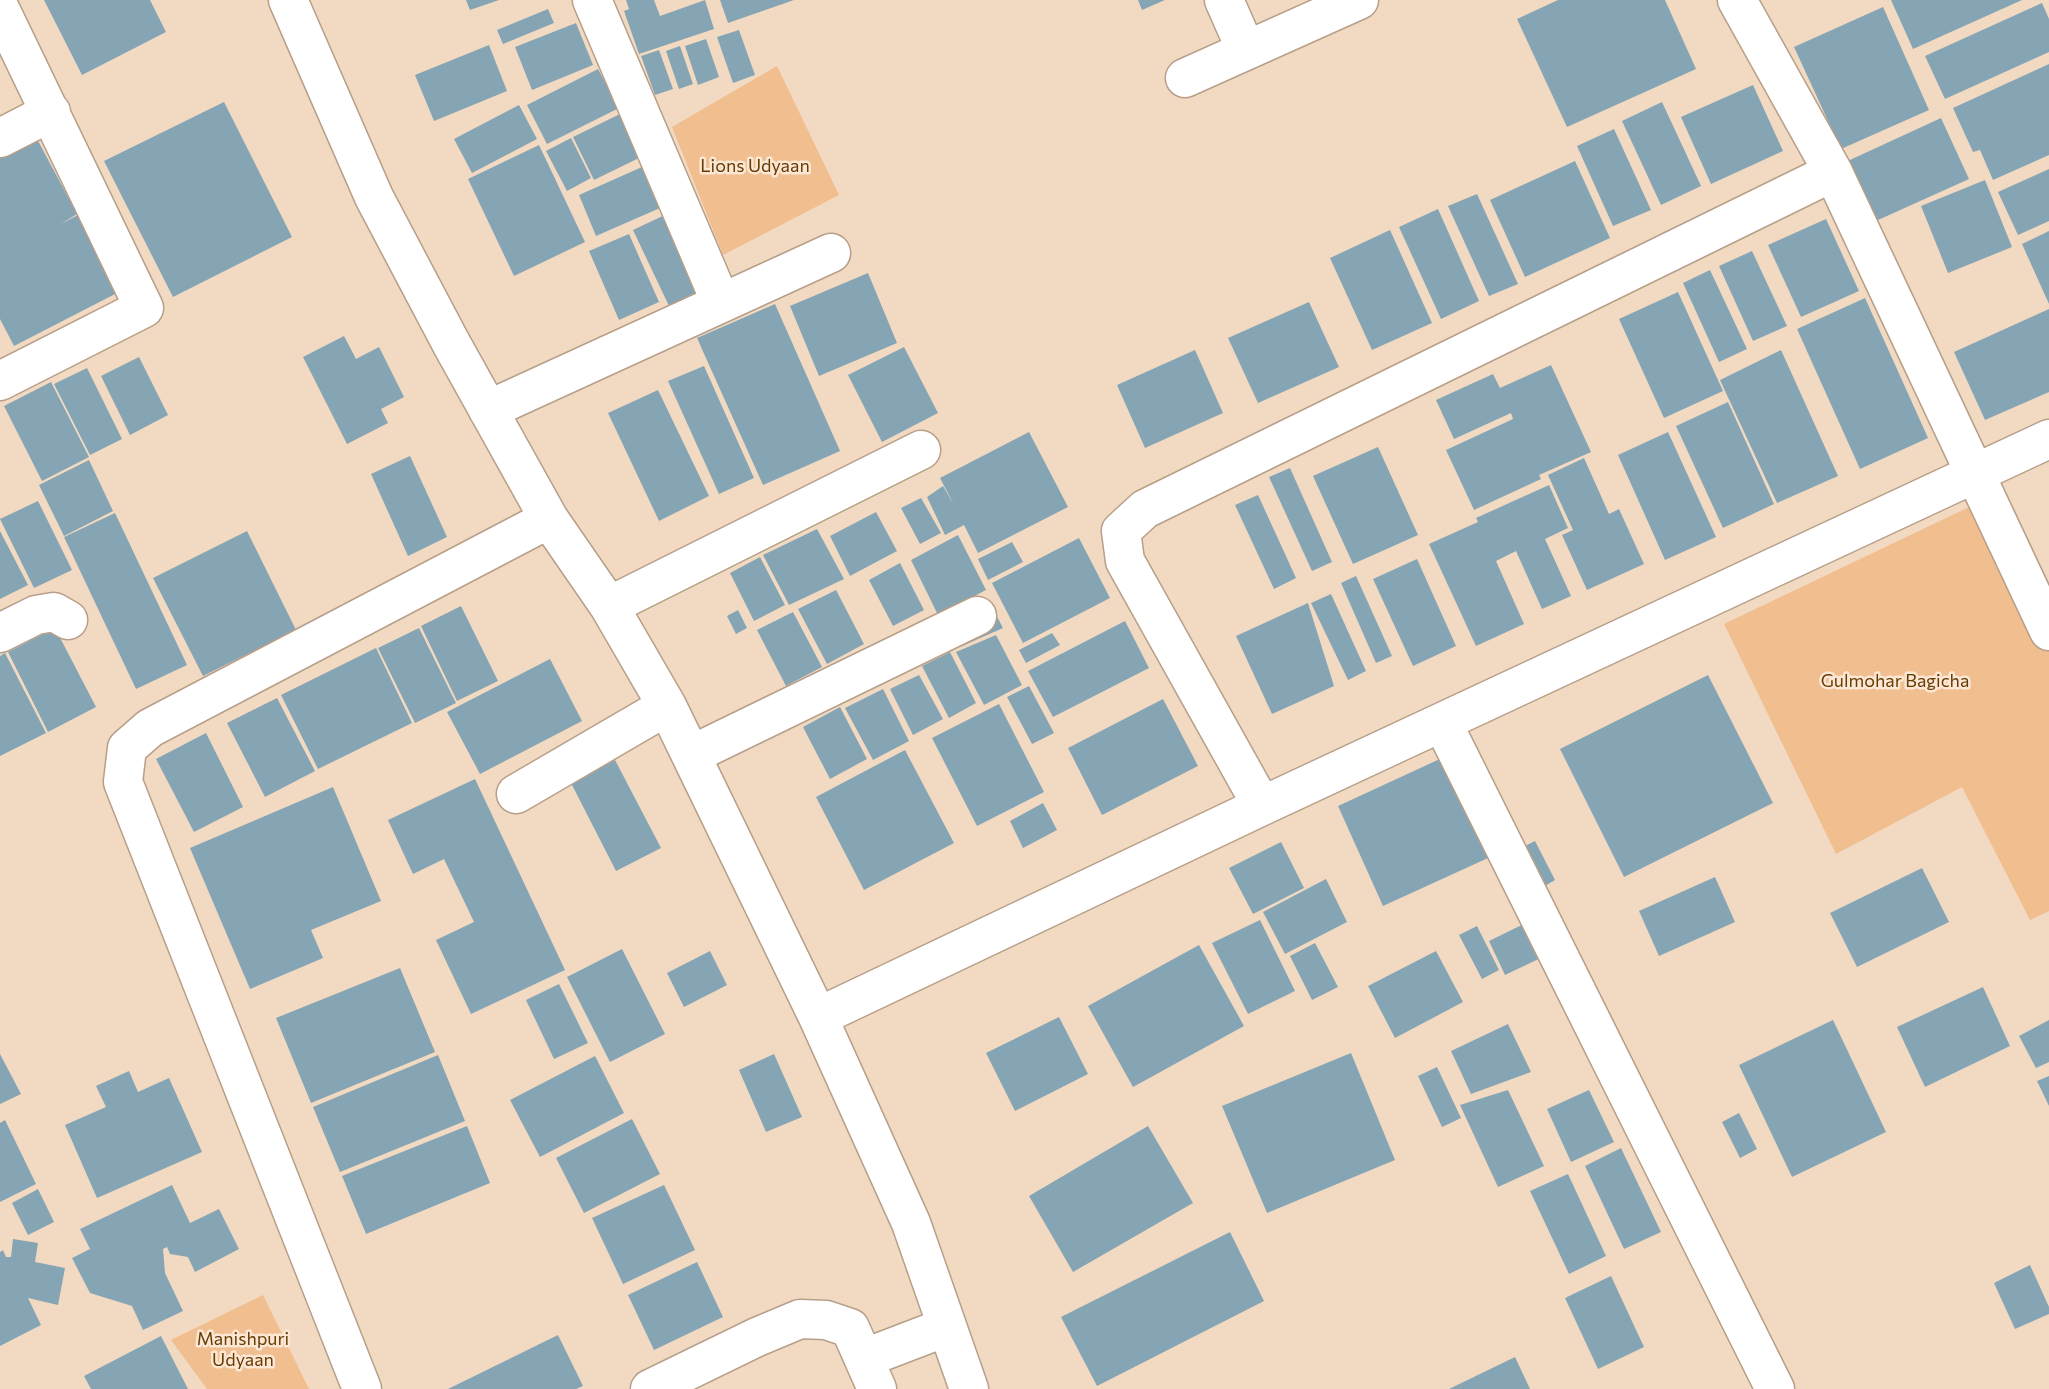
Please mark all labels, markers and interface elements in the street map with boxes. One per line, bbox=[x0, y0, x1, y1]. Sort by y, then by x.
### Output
park label: Lions Udyaan bbox=[700, 155, 810, 177]
park label: Gulmohar Bagicha bbox=[1821, 670, 1969, 692]
park label: Manishpuri Udyaan bbox=[197, 1328, 289, 1370]

